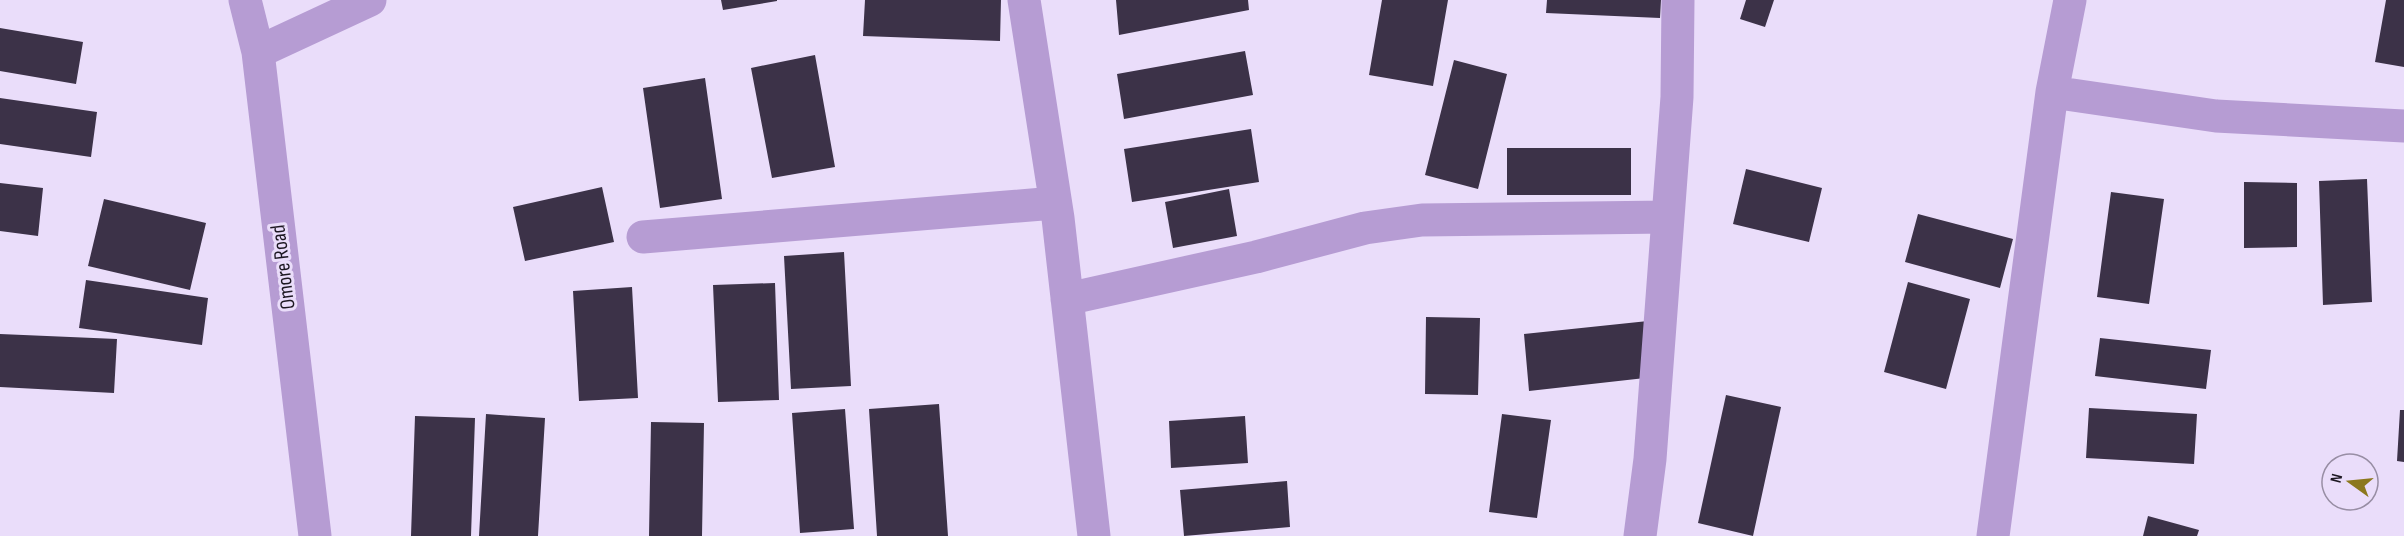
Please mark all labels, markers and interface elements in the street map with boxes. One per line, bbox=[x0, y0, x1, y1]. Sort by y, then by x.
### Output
street label: Omore Road bbox=[265, 223, 301, 311]
north arrow bbox=[2320, 452, 2380, 512]
text: N bbox=[2327, 472, 2347, 485]

